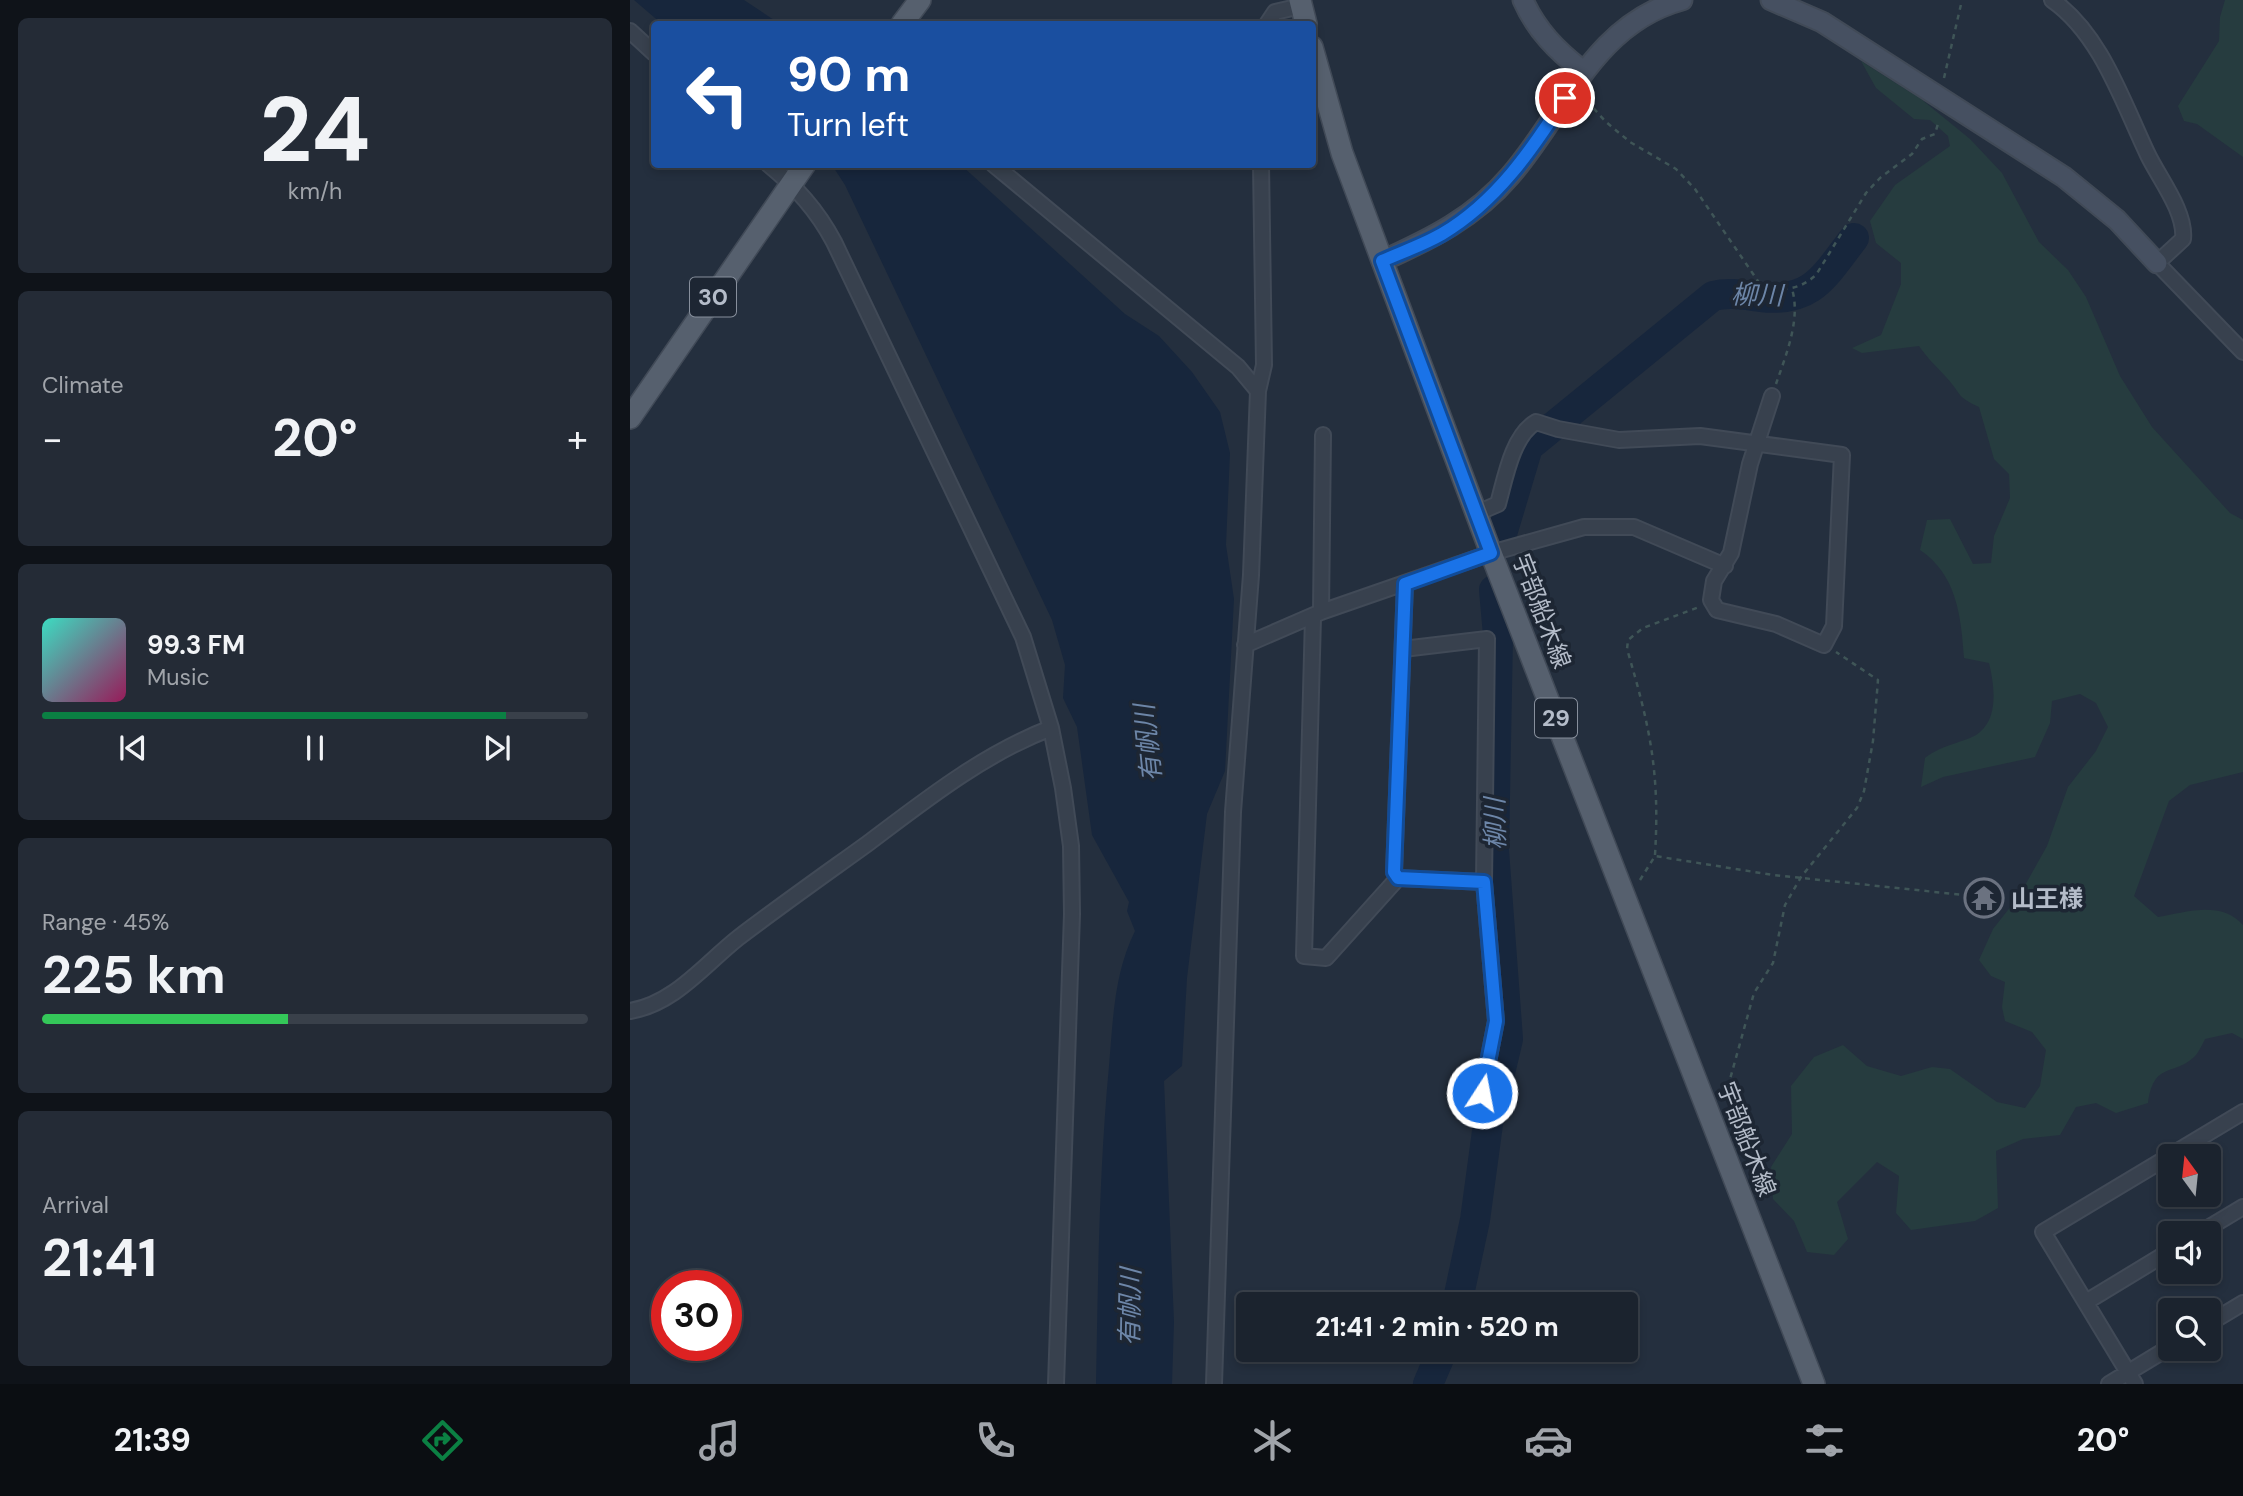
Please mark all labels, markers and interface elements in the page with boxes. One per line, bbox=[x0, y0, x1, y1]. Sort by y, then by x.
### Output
text: 90 m bbox=[787, 42, 910, 106]
icon: left bbox=[672, 49, 763, 140]
pin bbox=[1535, 68, 1595, 128]
text: 24 bbox=[259, 71, 371, 189]
icon: arrive bbox=[1546, 79, 1584, 117]
text: Turn left bbox=[787, 104, 909, 146]
text: km/h bbox=[288, 176, 342, 206]
road number: 30 bbox=[690, 278, 736, 316]
water label: 柳川 bbox=[1731, 278, 1786, 313]
text: Climate bbox=[42, 370, 124, 400]
text: 20° bbox=[272, 404, 358, 472]
text: − bbox=[42, 414, 63, 464]
text: + bbox=[567, 414, 588, 464]
street label: 宇部船木線 bbox=[1506, 549, 1578, 673]
text: 99.3 FM bbox=[147, 628, 245, 662]
text: Music bbox=[147, 662, 210, 692]
road number: 29 bbox=[1535, 698, 1577, 738]
water label: 有帆川 bbox=[1127, 699, 1169, 784]
icon: previous bbox=[114, 729, 152, 767]
icon: pause bbox=[296, 729, 334, 767]
icon: next bbox=[478, 729, 516, 767]
water label: 柳川 bbox=[1477, 795, 1512, 850]
temple icon: 山王様 bbox=[1963, 877, 2005, 919]
place label: 山王様 bbox=[2011, 883, 2083, 914]
text: Range · 45% bbox=[42, 907, 169, 937]
text: 225 km bbox=[42, 941, 226, 1009]
position arrow bbox=[1445, 1056, 1519, 1130]
street label: 宇部船木線 bbox=[1711, 1077, 1783, 1201]
north arrow bbox=[2158, 1144, 2221, 1208]
map controls bbox=[2158, 1144, 2221, 1361]
text: Arrival bbox=[42, 1190, 109, 1220]
button: sound bbox=[2158, 1221, 2221, 1284]
text: 21:41 bbox=[42, 1224, 157, 1292]
water label: 有帆川 bbox=[1112, 1265, 1148, 1346]
speed limit sign: 30 bbox=[651, 1270, 742, 1361]
button: search bbox=[2158, 1298, 2221, 1361]
text: 21:41 · 2 min · 520 m bbox=[1315, 1310, 1559, 1344]
icon: directions bbox=[418, 1416, 467, 1465]
icon: music bbox=[695, 1416, 744, 1465]
icon: phone bbox=[971, 1416, 1020, 1465]
icon: climate bbox=[1248, 1416, 1297, 1465]
icon: car bbox=[1524, 1416, 1573, 1465]
icon: filters bbox=[1800, 1416, 1849, 1465]
text: 21:39 bbox=[114, 1419, 191, 1461]
text: 20° bbox=[2077, 1419, 2129, 1461]

